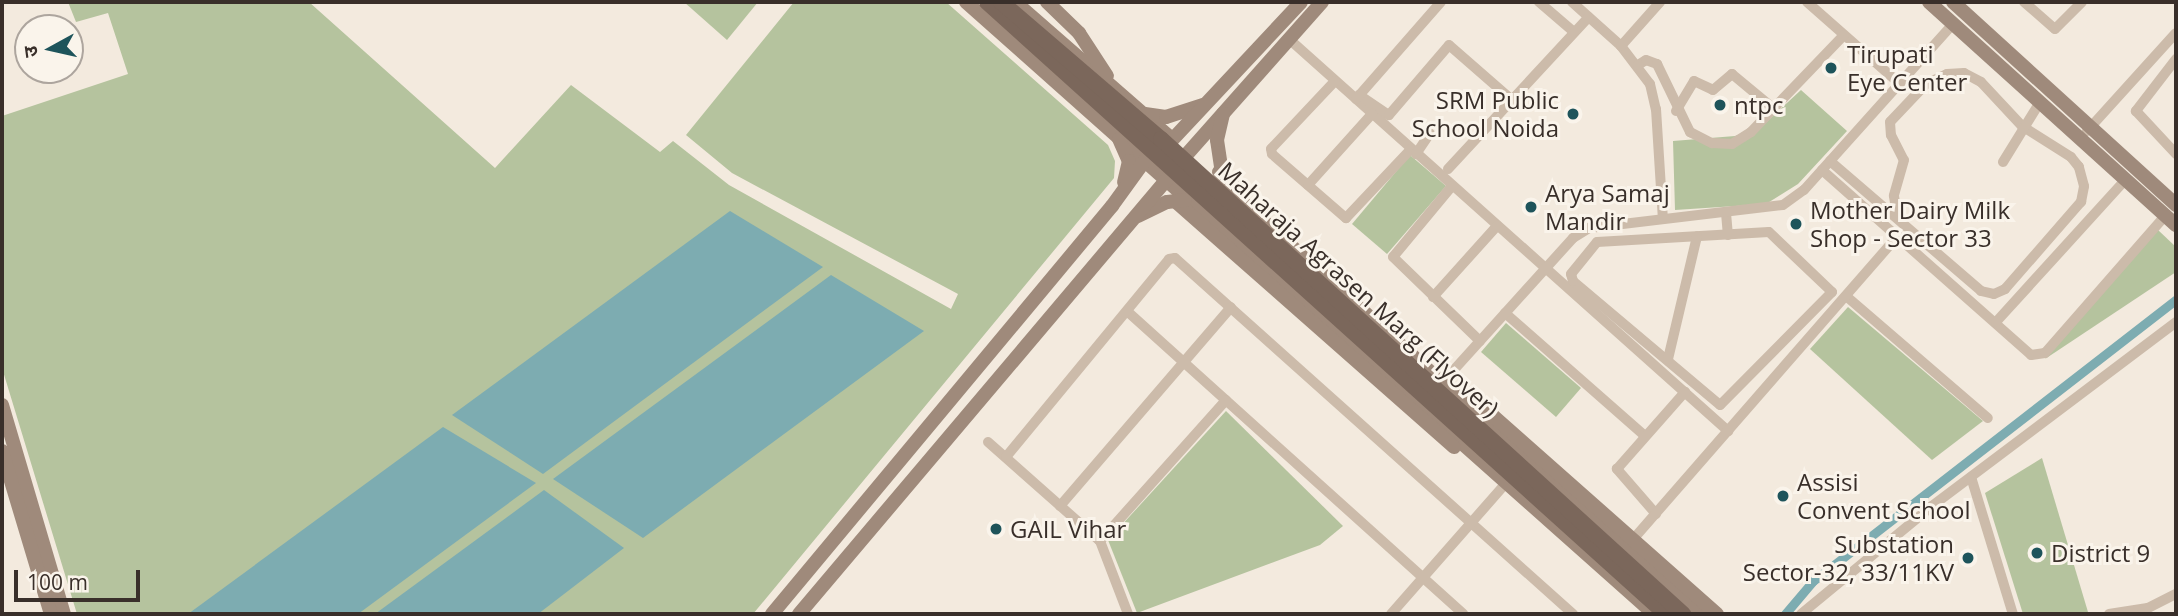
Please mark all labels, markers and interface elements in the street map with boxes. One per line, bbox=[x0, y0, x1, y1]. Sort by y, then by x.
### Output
north arrow bbox=[14, 14, 84, 84]
place label: Tirupati Eye Center bbox=[1847, 40, 1967, 96]
text: उ bbox=[17, 44, 44, 59]
marker: Tirupati Eye Center bbox=[1821, 58, 1841, 78]
place label: SRM Public School Noida bbox=[1412, 86, 1559, 142]
place label: ntpc bbox=[1734, 91, 1783, 119]
marker: ntpc bbox=[1712, 97, 1728, 113]
marker: SRM Public School Noida bbox=[1565, 106, 1581, 122]
street label: Maharaja Agrasen Marg (Flyover) bbox=[1213, 155, 1505, 423]
place label: Arya Samaj Mandir bbox=[1545, 179, 1670, 235]
place label: Mother Dairy Milk Shop - Sector 33 bbox=[1810, 196, 2010, 252]
marker: Arya Samaj Mandir bbox=[1523, 199, 1539, 215]
marker: Mother Dairy Milk Shop - Sector 33 bbox=[1788, 216, 1804, 232]
place label: Assisi Convent School bbox=[1797, 468, 1971, 524]
marker: Assisi Convent School bbox=[1775, 488, 1791, 504]
place label: GAIL Vihar bbox=[1010, 515, 1126, 543]
marker: GAIL Vihar bbox=[988, 521, 1004, 537]
place label: Substation Sector-32, 33/11KV bbox=[1743, 530, 1954, 586]
place label: District 9 bbox=[2051, 539, 2150, 567]
marker: District 9 bbox=[2029, 545, 2045, 561]
marker: Substation Sector-32, 33/11KV bbox=[1960, 550, 1976, 566]
scale bar bbox=[18, 556, 144, 600]
text: 100 m bbox=[27, 568, 88, 596]

